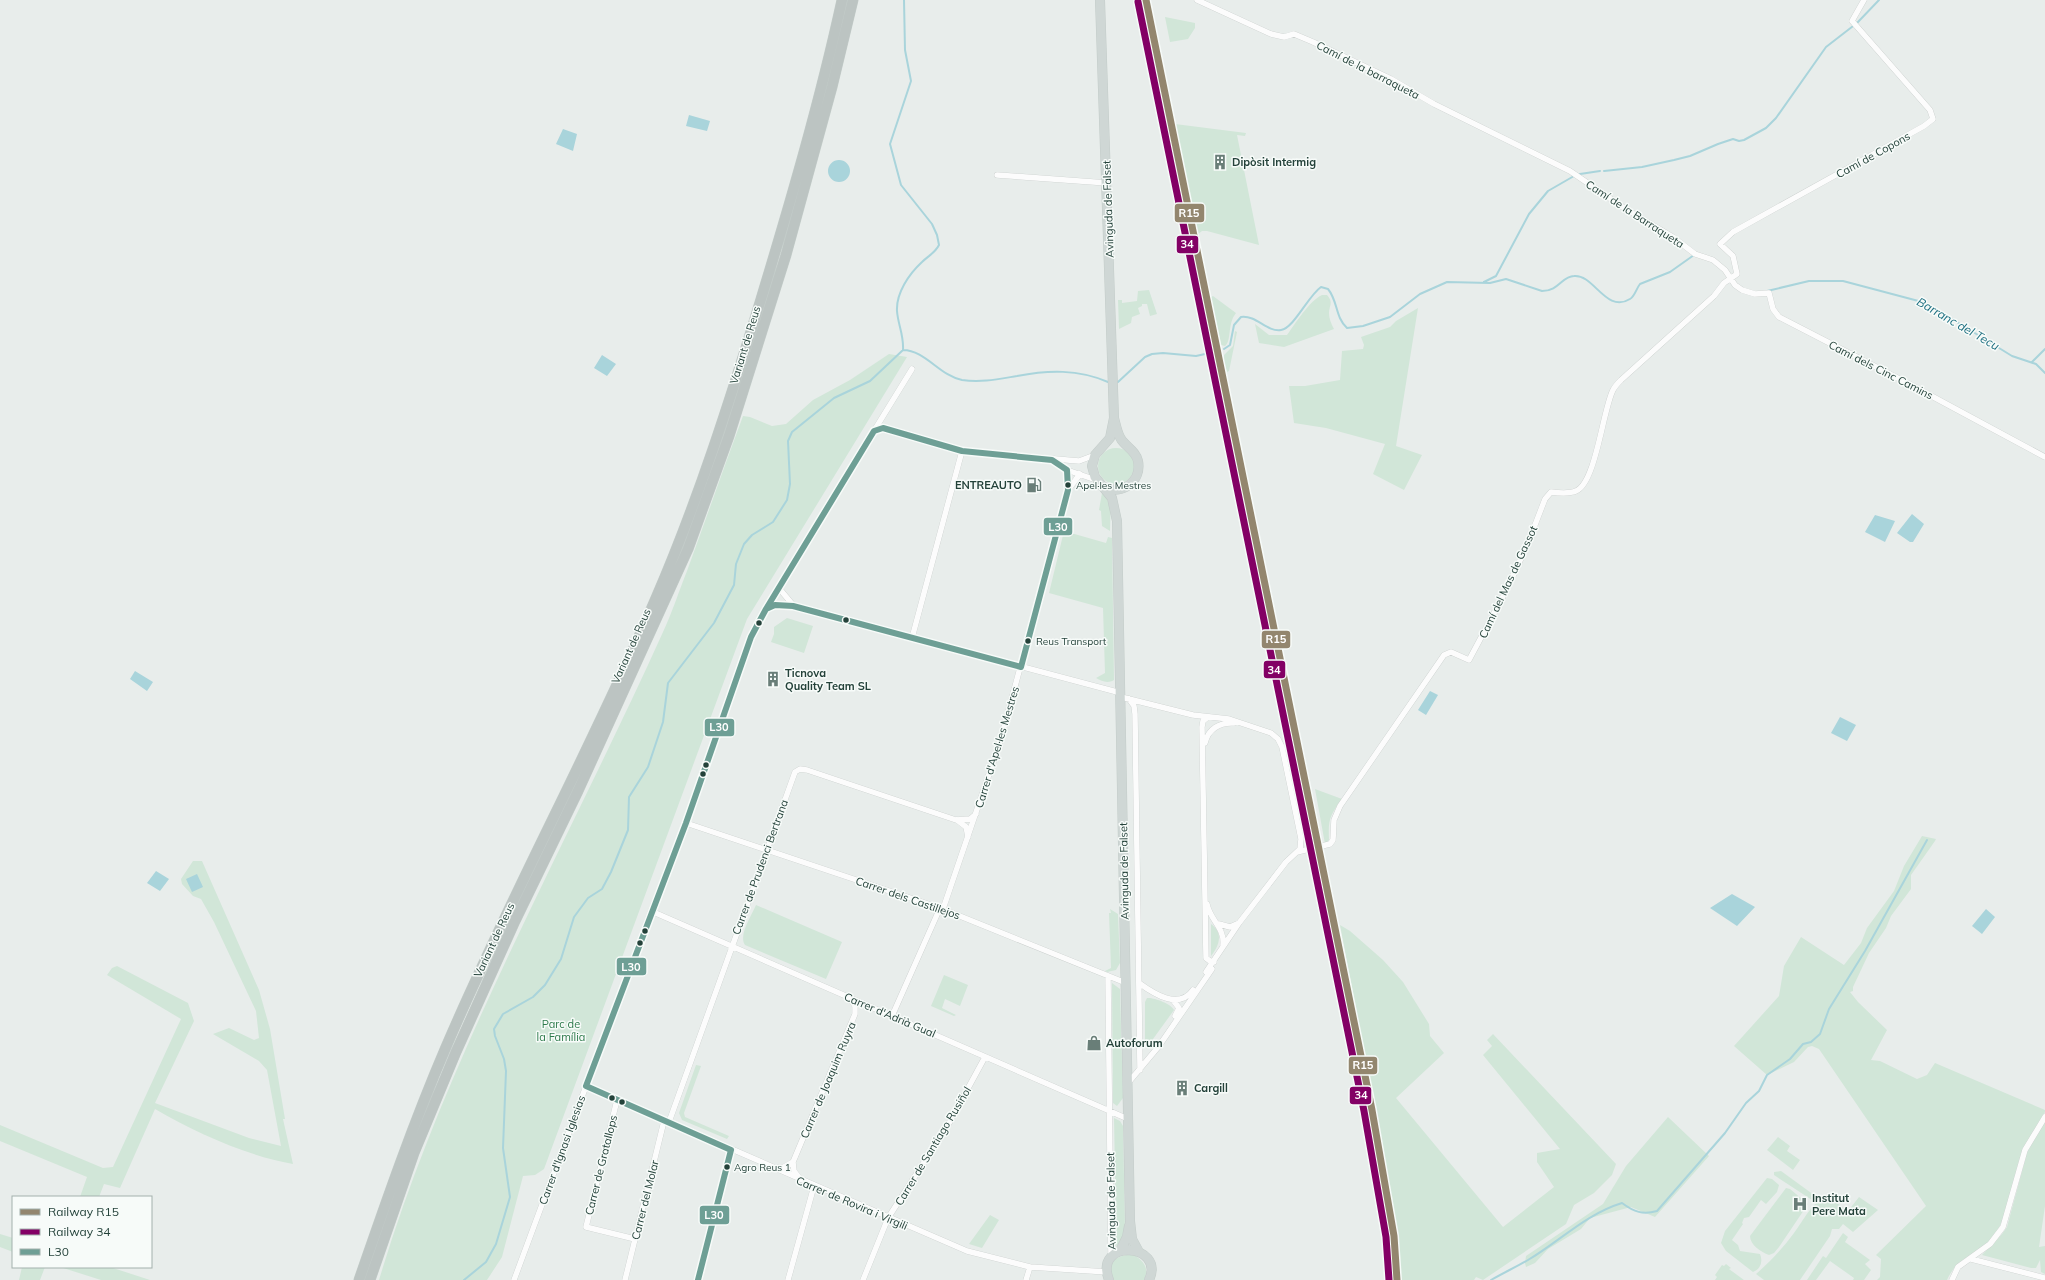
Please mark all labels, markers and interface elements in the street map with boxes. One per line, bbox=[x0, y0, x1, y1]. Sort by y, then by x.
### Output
street label: Camí de la barraqueta bbox=[1314, 38, 1422, 102]
street label: Camí de Copons bbox=[1833, 129, 1913, 181]
building icon: Dipòsit Intermig bbox=[1211, 153, 1229, 171]
place label: Dipòsit Intermig bbox=[1232, 155, 1316, 169]
street label: Avinguda de Falset bbox=[1099, 160, 1117, 258]
street label: Camí de la Barraqueta bbox=[1583, 177, 1687, 251]
line badge: R15 bbox=[1174, 203, 1205, 223]
text: R15 bbox=[1179, 206, 1200, 220]
line badge: 34 bbox=[1176, 235, 1199, 254]
text: 34 bbox=[1180, 237, 1194, 251]
water label: Barranc del Tecu bbox=[1914, 294, 2002, 353]
street label: Variant de Reus bbox=[726, 304, 764, 386]
street label: Camí dels Cinc Camins bbox=[1826, 338, 1936, 402]
fuel station icon: ENTREAUTO bbox=[1025, 476, 1043, 494]
place label: ENTREAUTO bbox=[955, 478, 1022, 492]
place label: Apel·les Mestres bbox=[1076, 479, 1151, 492]
marker: Apel·les Mestres bbox=[1063, 480, 1073, 490]
line badge: L30 bbox=[1043, 517, 1073, 536]
text: L30 bbox=[1048, 520, 1068, 534]
street label: Camí del Mas de Gassot bbox=[1476, 523, 1540, 641]
street label: Variant de Reus bbox=[608, 606, 654, 686]
unlabelled marker bbox=[841, 615, 851, 625]
unlabelled marker bbox=[754, 618, 764, 628]
line badge: R15 bbox=[1261, 630, 1291, 649]
text: R15 bbox=[1266, 632, 1287, 646]
place label: Reus Transport bbox=[1036, 635, 1107, 648]
marker: Reus Transport bbox=[1023, 636, 1033, 646]
line badge: 34 bbox=[1263, 660, 1286, 679]
text: 34 bbox=[1267, 663, 1281, 677]
place label: Ticnova Quality Team SL bbox=[785, 666, 871, 693]
building icon: Ticnova Quality Team SL bbox=[764, 670, 782, 688]
street label: Carrer d'Apel·les Mestres bbox=[972, 684, 1022, 810]
line badge: L30 bbox=[704, 718, 735, 737]
text: L30 bbox=[709, 720, 729, 734]
unlabelled marker bbox=[701, 760, 711, 770]
unlabelled marker bbox=[698, 769, 708, 779]
street label: Carrer de Prudenci Bertrana bbox=[729, 798, 791, 936]
street label: Avinguda de Falset bbox=[1116, 822, 1132, 920]
street label: Carrer dels Castillejos bbox=[854, 874, 962, 922]
street label: Variant de Reus bbox=[471, 900, 517, 980]
unlabelled marker bbox=[640, 926, 650, 936]
unlabelled marker bbox=[635, 938, 645, 948]
line badge: L30 bbox=[616, 957, 647, 976]
text: L30 bbox=[621, 960, 641, 974]
street label: Carrer d'Adrià Gual bbox=[842, 989, 938, 1041]
park label: Parc de la Família bbox=[537, 1017, 585, 1044]
street label: Carrer de Joaquim Ruyra bbox=[797, 1020, 859, 1140]
shop icon: Autoforum bbox=[1085, 1034, 1103, 1052]
place label: Autoforum bbox=[1106, 1036, 1163, 1050]
line badge: R15 bbox=[1348, 1056, 1378, 1075]
text: R15 bbox=[1353, 1058, 1374, 1072]
building icon: Cargill bbox=[1173, 1079, 1191, 1097]
place label: Cargill bbox=[1194, 1081, 1228, 1095]
street label: Carrer de Santiago Rusiñol bbox=[892, 1084, 974, 1208]
line badge: 34 bbox=[1349, 1086, 1372, 1105]
text: 34 bbox=[1354, 1088, 1368, 1102]
street label: Carrer d'Ignasi Iglesias bbox=[536, 1093, 588, 1207]
unlabelled marker bbox=[607, 1093, 617, 1103]
unlabelled marker bbox=[617, 1097, 627, 1107]
street label: Carrer de Gratallops bbox=[582, 1113, 620, 1217]
street label: Avinguda de Falset bbox=[1103, 1152, 1119, 1250]
street label: Carrer del Molar bbox=[628, 1159, 662, 1241]
place label: Agro Reus 1 bbox=[734, 1161, 791, 1174]
marker: Agro Reus 1 bbox=[722, 1162, 732, 1172]
street label: Carrer de Rovira i Virgili bbox=[794, 1173, 910, 1233]
place label: Institut Pere Mata bbox=[1812, 1191, 1866, 1218]
hospital icon: Institut Pere Mata bbox=[1791, 1195, 1809, 1213]
legend bbox=[12, 1196, 152, 1268]
text: Railway R15 bbox=[48, 1204, 119, 1219]
line badge: L30 bbox=[699, 1205, 730, 1225]
text: L30 bbox=[704, 1208, 724, 1222]
text: Railway 34 bbox=[48, 1224, 111, 1239]
text: L30 bbox=[48, 1244, 69, 1259]

